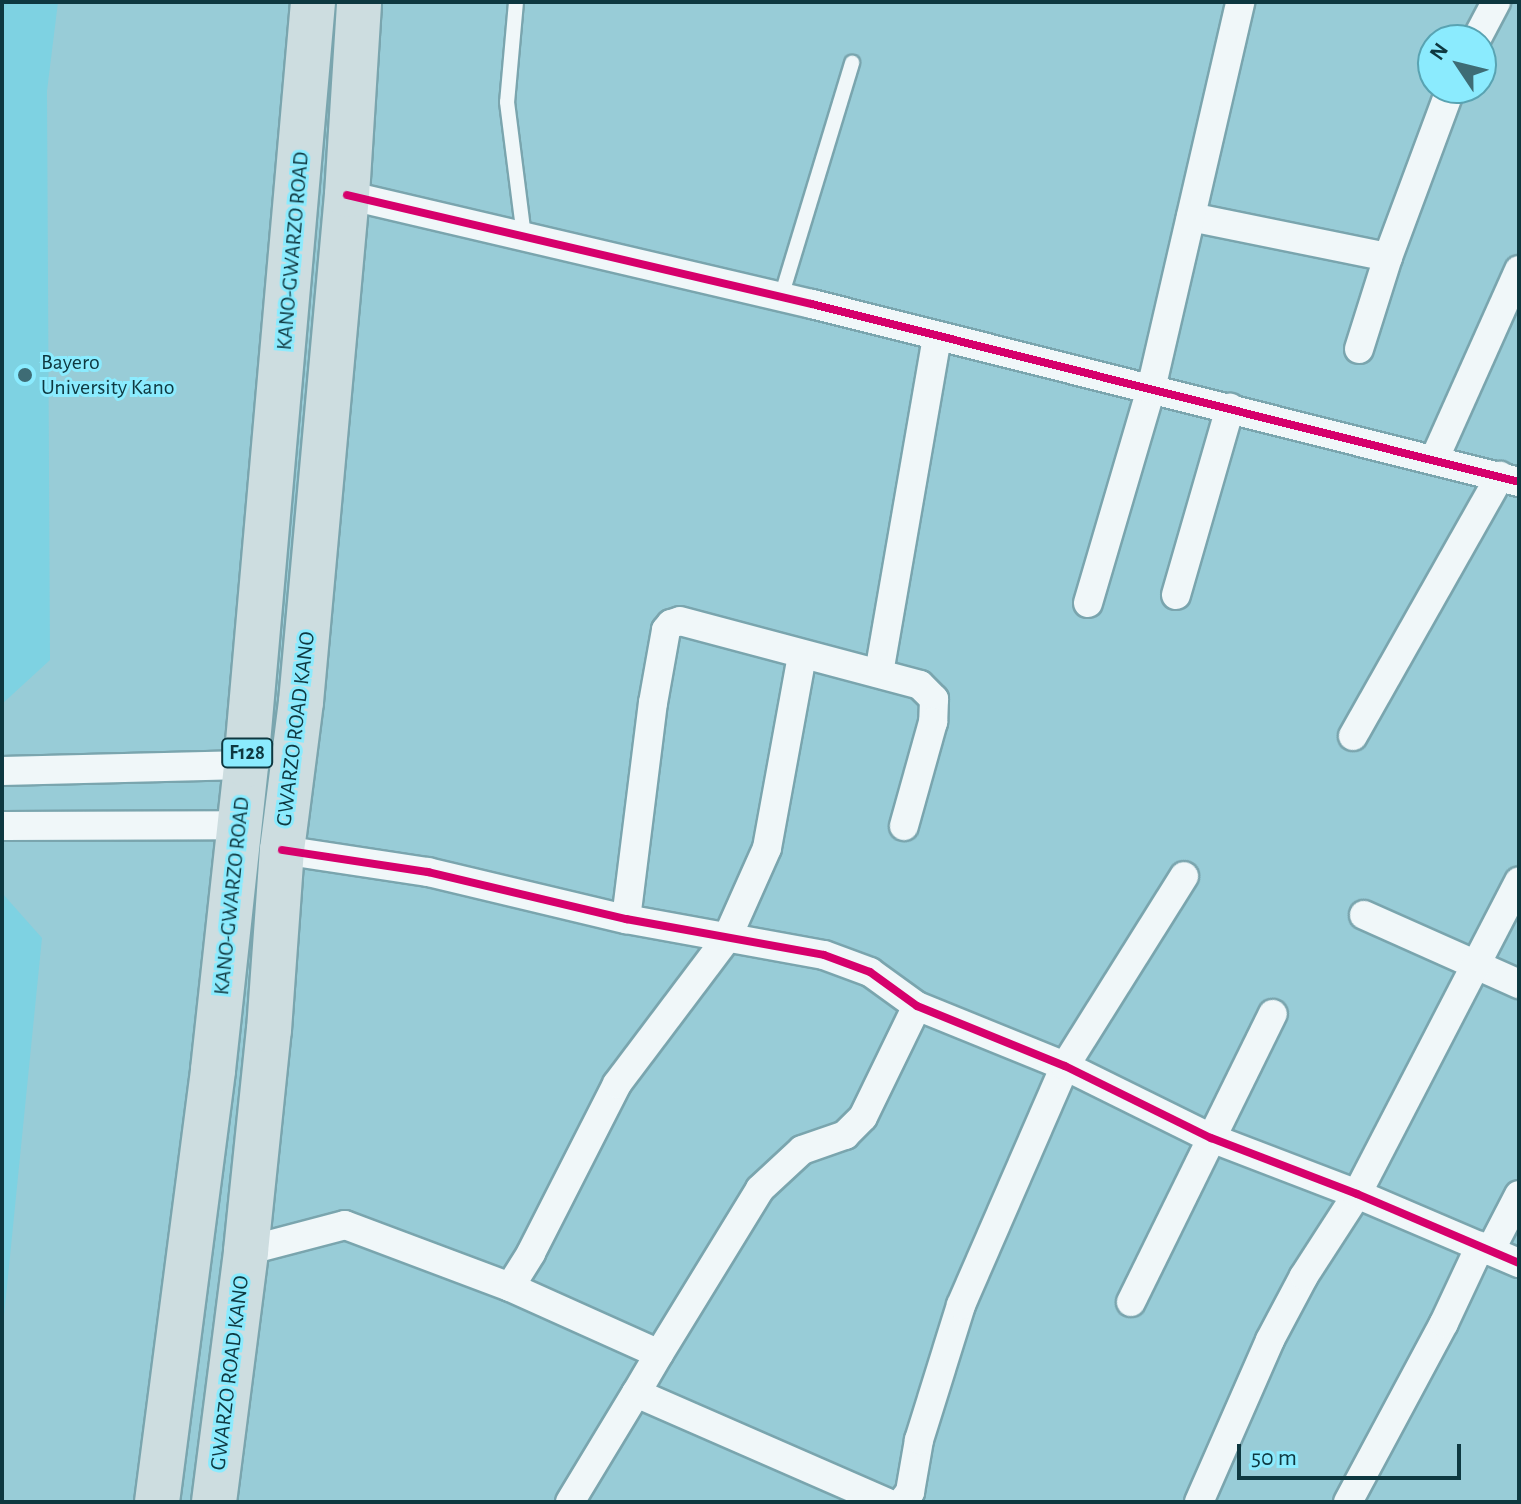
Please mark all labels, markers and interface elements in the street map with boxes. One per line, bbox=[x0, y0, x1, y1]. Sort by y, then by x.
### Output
north arrow bbox=[1417, 24, 1497, 104]
text: N bbox=[1426, 39, 1452, 64]
street label: KANO-GWARZO ROAD bbox=[271, 151, 315, 351]
place label: Bayero University Kano bbox=[41, 349, 175, 400]
marker: Bayero University Kano bbox=[16, 366, 34, 384]
street label: GWARZO ROAD KANO bbox=[271, 630, 321, 828]
road number: F128 bbox=[221, 737, 273, 769]
street label: KANO-GWARZO ROAD bbox=[208, 796, 256, 996]
street label: GWARZO ROAD KANO bbox=[205, 1274, 255, 1472]
scale bar bbox=[1241, 1428, 1465, 1478]
text: 50 m bbox=[1251, 1446, 1297, 1470]

